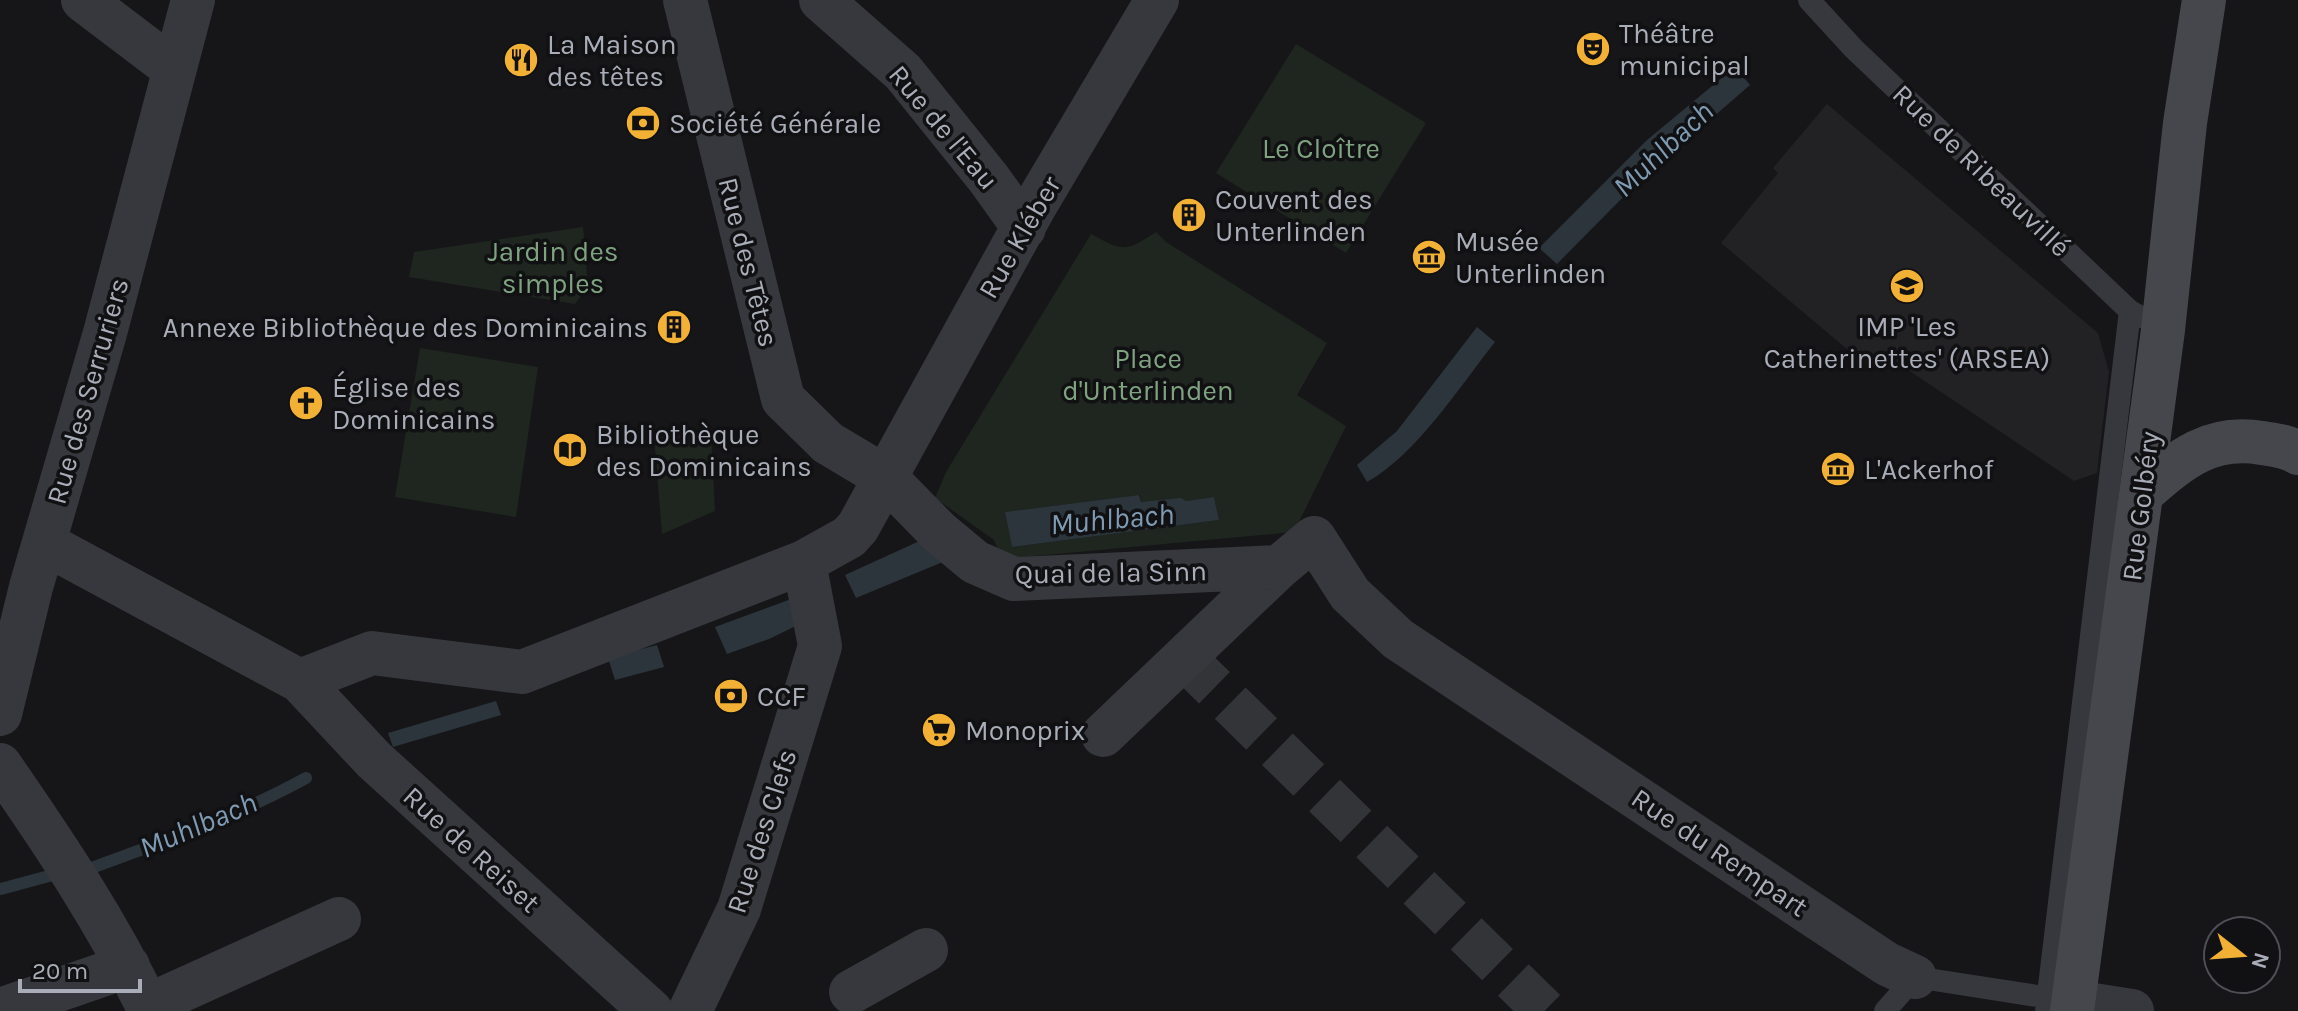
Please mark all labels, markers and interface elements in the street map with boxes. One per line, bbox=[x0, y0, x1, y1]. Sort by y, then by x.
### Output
place label: Théâtre municipal bbox=[1619, 17, 1750, 82]
place label: La Maison des têtes bbox=[547, 28, 677, 93]
theatre icon: Théâtre municipal bbox=[1574, 30, 1612, 68]
restaurant icon: La Maison des têtes bbox=[502, 41, 540, 79]
street label: Rue de l'Eau bbox=[882, 58, 1005, 196]
street label: Rue de Ribeauvillé bbox=[1886, 77, 2077, 264]
water label: Muhlbach bbox=[1605, 93, 1721, 205]
bank icon: Société Générale bbox=[624, 104, 662, 142]
place label: Société Générale bbox=[669, 107, 881, 140]
park label: Le Cloître bbox=[1262, 132, 1380, 165]
street label: Rue Kléber bbox=[971, 170, 1068, 304]
street label: Rue des Têtes bbox=[712, 174, 785, 350]
place label: Couvent des Unterlinden bbox=[1215, 183, 1373, 248]
building icon: Couvent des Unterlinden bbox=[1170, 196, 1208, 234]
place label: Musée Unterlinden bbox=[1455, 225, 1606, 290]
park label: Jardin des simples bbox=[488, 235, 619, 300]
museum icon: Musée Unterlinden bbox=[1410, 238, 1448, 276]
school or university icon: IMP 'Les Catherinettes' (ARSEA) bbox=[1888, 267, 1926, 305]
street label: Rue des Serruriers bbox=[39, 274, 136, 508]
building icon: Annexe Bibliothèque des Dominicains bbox=[655, 308, 693, 346]
place label: IMP 'Les Catherinettes' (ARSEA) bbox=[1764, 310, 2050, 375]
place label: Annexe Bibliothèque des Dominicains bbox=[163, 311, 648, 344]
park label: Place d'Unterlinden bbox=[1062, 342, 1234, 407]
place label: Église des Dominicains bbox=[332, 370, 495, 436]
church icon: Église des Dominicains bbox=[287, 384, 325, 422]
place label: Bibliothèque des Dominicains bbox=[596, 418, 812, 483]
street label: Rue Golbéry bbox=[2115, 429, 2166, 583]
library icon: Bibliothèque des Dominicains bbox=[551, 431, 589, 469]
museum icon: L'Ackerhof bbox=[1819, 450, 1857, 488]
place label: L'Ackerhof bbox=[1864, 453, 1994, 486]
water label: Muhlbach bbox=[1049, 496, 1175, 542]
street label: Quai de la Sinn bbox=[1015, 554, 1207, 591]
bank icon: CCF bbox=[712, 677, 750, 715]
place label: CCF bbox=[757, 680, 806, 713]
supermarket icon: Monoprix bbox=[920, 711, 958, 749]
place label: Monoprix bbox=[965, 714, 1085, 747]
street label: Rue des Clefs bbox=[719, 745, 804, 917]
street label: Rue de Reiset bbox=[397, 779, 547, 919]
street label: Rue du Rempart bbox=[1625, 781, 1814, 924]
water label: Muhlbach bbox=[134, 784, 262, 866]
north arrow bbox=[2202, 915, 2282, 995]
scale bar bbox=[20, 943, 140, 993]
text: N bbox=[2245, 949, 2275, 972]
text: 20 m bbox=[32, 957, 88, 985]

